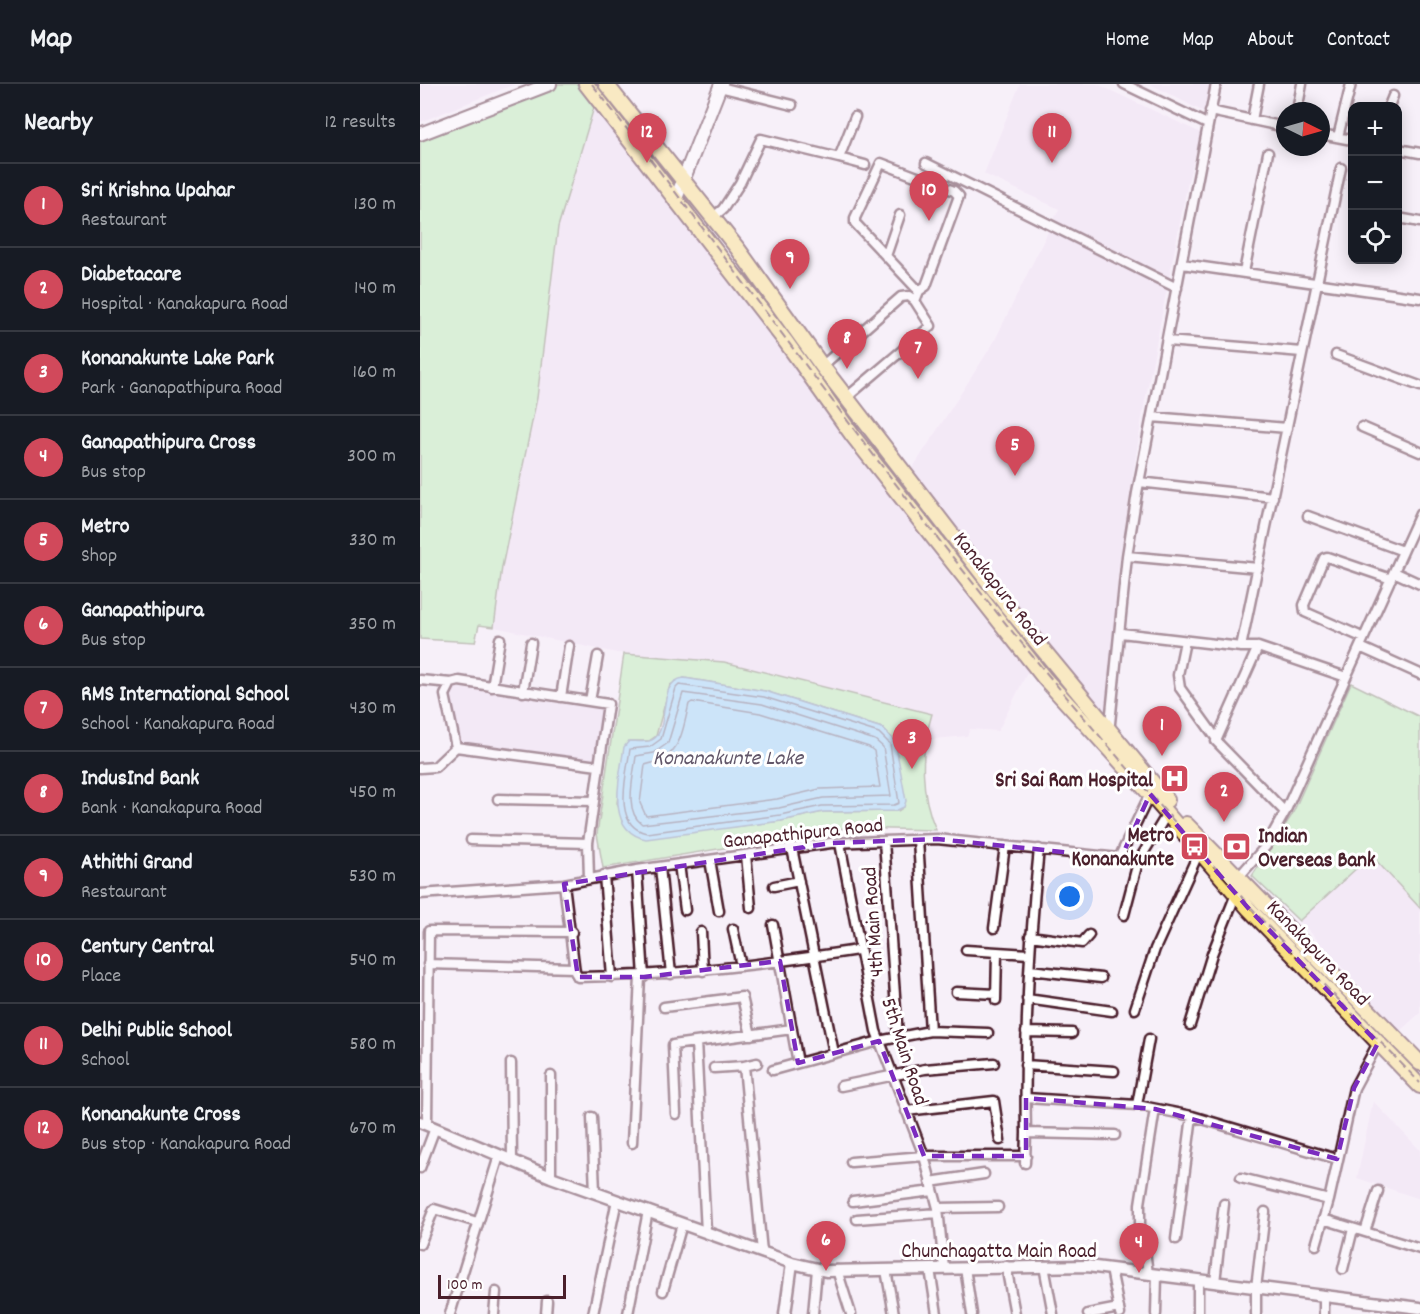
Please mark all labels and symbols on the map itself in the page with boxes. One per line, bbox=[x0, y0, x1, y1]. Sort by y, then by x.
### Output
north arrow bbox=[1276, 102, 1330, 156]
pin: 12 bbox=[628, 113, 666, 163]
pin: 11 bbox=[1032, 113, 1072, 163]
pin: 10 bbox=[910, 172, 948, 221]
pin: 9 bbox=[770, 240, 809, 289]
pin: 8 bbox=[828, 320, 866, 369]
pin: 7 bbox=[898, 330, 938, 379]
pin: 5 bbox=[996, 426, 1034, 476]
street label: Kanakapura Road bbox=[944, 526, 1053, 653]
pin: 1 bbox=[1142, 706, 1182, 756]
pin: 3 bbox=[892, 720, 932, 769]
water label: Konanakunte Lake bbox=[653, 744, 805, 775]
hospital icon: Sri Sai Ram Hospital bbox=[1158, 763, 1190, 795]
place label: Sri Sai Ram Hospital bbox=[995, 767, 1154, 797]
pin: 2 bbox=[1204, 772, 1244, 822]
street label: Ganapathipura Road bbox=[722, 812, 885, 858]
place label: Metro Konanakunte bbox=[1071, 822, 1174, 876]
place label: Indian Overseas Bank bbox=[1258, 823, 1376, 877]
bus stop icon: Metro Konanakunte bbox=[1179, 830, 1211, 862]
bank icon: Indian Overseas Bank bbox=[1221, 831, 1253, 863]
street label: 4th Main Road bbox=[856, 866, 894, 978]
your location bbox=[1055, 882, 1084, 911]
street label: Kanakapura Road bbox=[1258, 894, 1376, 1014]
street label: 5th Main Road bbox=[872, 994, 935, 1110]
pin: 6 bbox=[806, 1222, 846, 1271]
pin: 4 bbox=[1120, 1224, 1158, 1273]
street label: Chunchagatta Main Road bbox=[901, 1238, 1097, 1268]
scale bar bbox=[438, 1272, 566, 1300]

